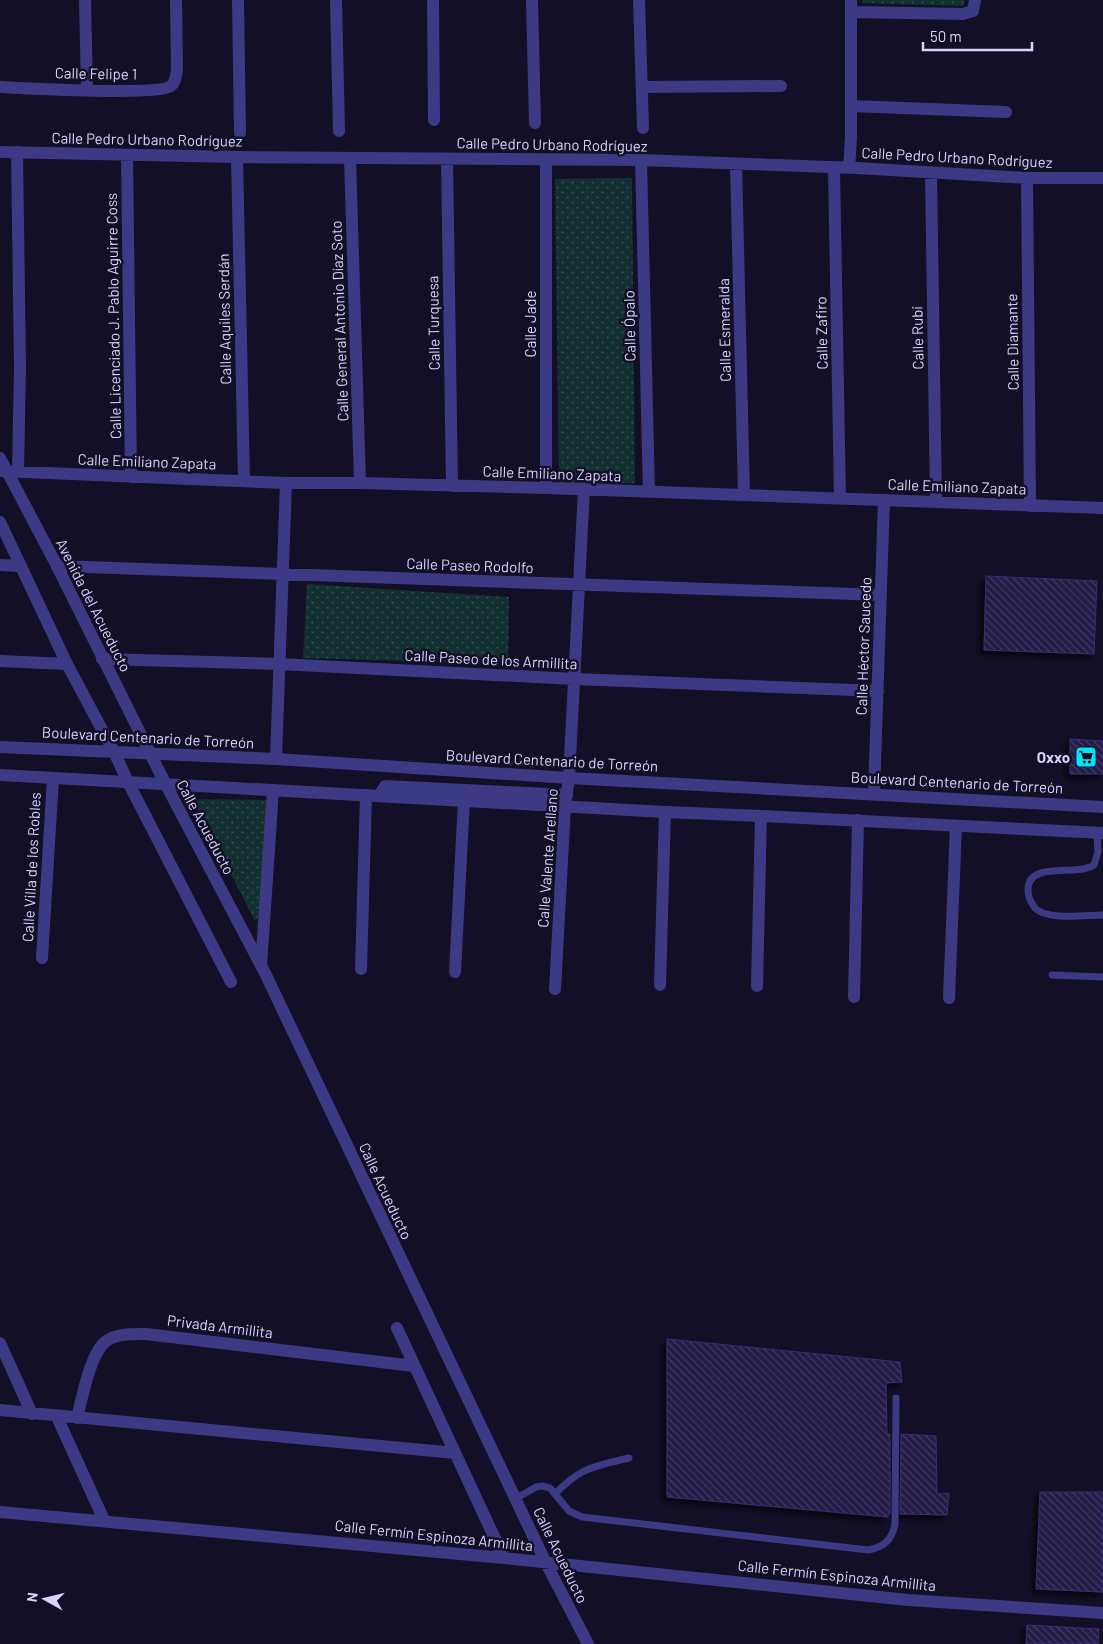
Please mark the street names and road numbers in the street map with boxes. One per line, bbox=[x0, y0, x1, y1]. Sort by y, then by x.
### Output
street label: Calle Felipe 1 bbox=[55, 63, 137, 83]
street label: Calle Pedro Urbano Rodríguez bbox=[51, 128, 243, 150]
street label: Calle Pedro Urbano Rodríguez bbox=[456, 133, 648, 155]
street label: Calle Pedro Urbano Rodríguez bbox=[861, 143, 1053, 171]
street label: Calle Licenciado J. Pablo Aguirre Coss bbox=[102, 193, 124, 439]
street label: Calle General Antonio Díaz Soto bbox=[326, 220, 352, 422]
street label: Calle Aquiles Serdán bbox=[214, 253, 234, 385]
street label: Calle Turquesa bbox=[423, 275, 443, 371]
street label: Calle Esmeralda bbox=[714, 278, 734, 382]
street label: Calle Jade bbox=[521, 290, 539, 358]
street label: Calle Ópalo bbox=[619, 290, 639, 362]
street label: Calle Diamante bbox=[1002, 293, 1022, 391]
street label: Calle Zafiro bbox=[811, 296, 831, 370]
street label: Calle Rubí bbox=[907, 306, 927, 370]
street label: Calle Emiliano Zapata bbox=[77, 450, 217, 472]
street label: Calle Emiliano Zapata bbox=[482, 462, 622, 484]
street label: Calle Emiliano Zapata bbox=[887, 475, 1027, 497]
street label: Avenida del Acueducto bbox=[53, 535, 135, 675]
street label: Calle Paseo Rodolfo bbox=[406, 554, 534, 576]
street label: Calle Héctor Saucedo bbox=[852, 576, 874, 716]
street label: Calle Paseo de los Armillita bbox=[404, 645, 578, 673]
street label: Boulevard Centenario de Torreón bbox=[41, 722, 255, 752]
street label: Boulevard Centenario de Torreón bbox=[445, 745, 659, 775]
street label: Boulevard Centenario de Torreón bbox=[850, 767, 1064, 797]
street label: Calle Acueducto bbox=[173, 777, 239, 877]
street label: Calle Valente Arellano bbox=[533, 788, 561, 928]
street label: Calle Villa de los Robles bbox=[18, 792, 44, 942]
street label: Calle Acueducto bbox=[356, 1140, 416, 1242]
street label: Privada Armillita bbox=[166, 1311, 274, 1341]
street label: Calle Acueducto bbox=[530, 1504, 592, 1606]
street label: Calle Fermín Espinoza Armillita bbox=[334, 1516, 534, 1554]
street label: Calle Fermín Espinoza Armillita bbox=[737, 1556, 937, 1594]

